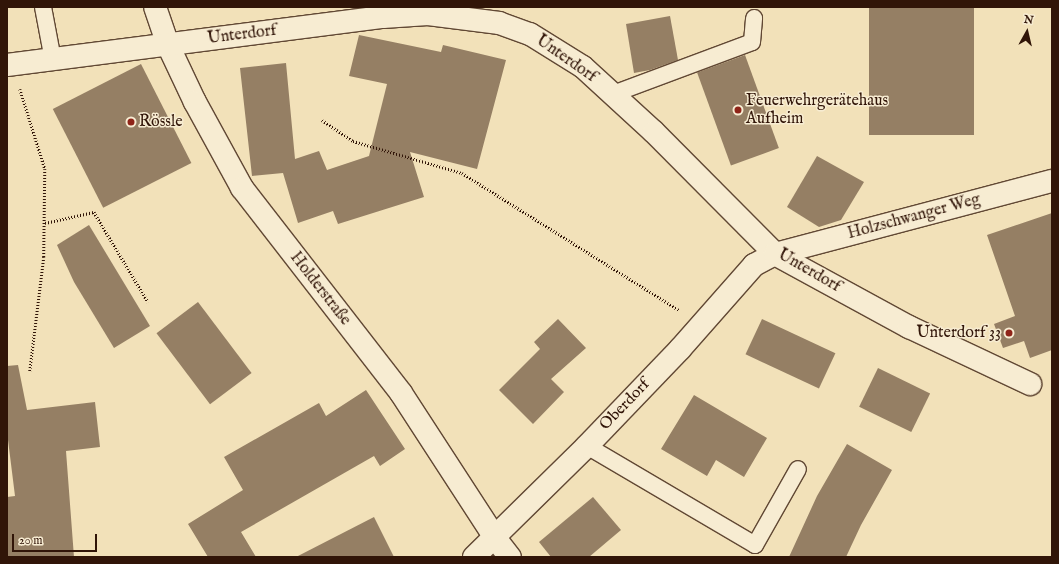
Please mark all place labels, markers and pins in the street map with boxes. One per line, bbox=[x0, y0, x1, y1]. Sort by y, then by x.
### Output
place label: Feuerwehrgerätehaus Aufheim bbox=[746, 91, 888, 129]
marker: Feuerwehrgerätehaus Aufheim bbox=[733, 105, 743, 115]
place label: Rössle bbox=[139, 112, 183, 132]
marker: Rössle bbox=[126, 117, 136, 127]
place label: Unterdorf 33 bbox=[916, 323, 1001, 343]
marker: Unterdorf 33 bbox=[1004, 328, 1014, 338]

